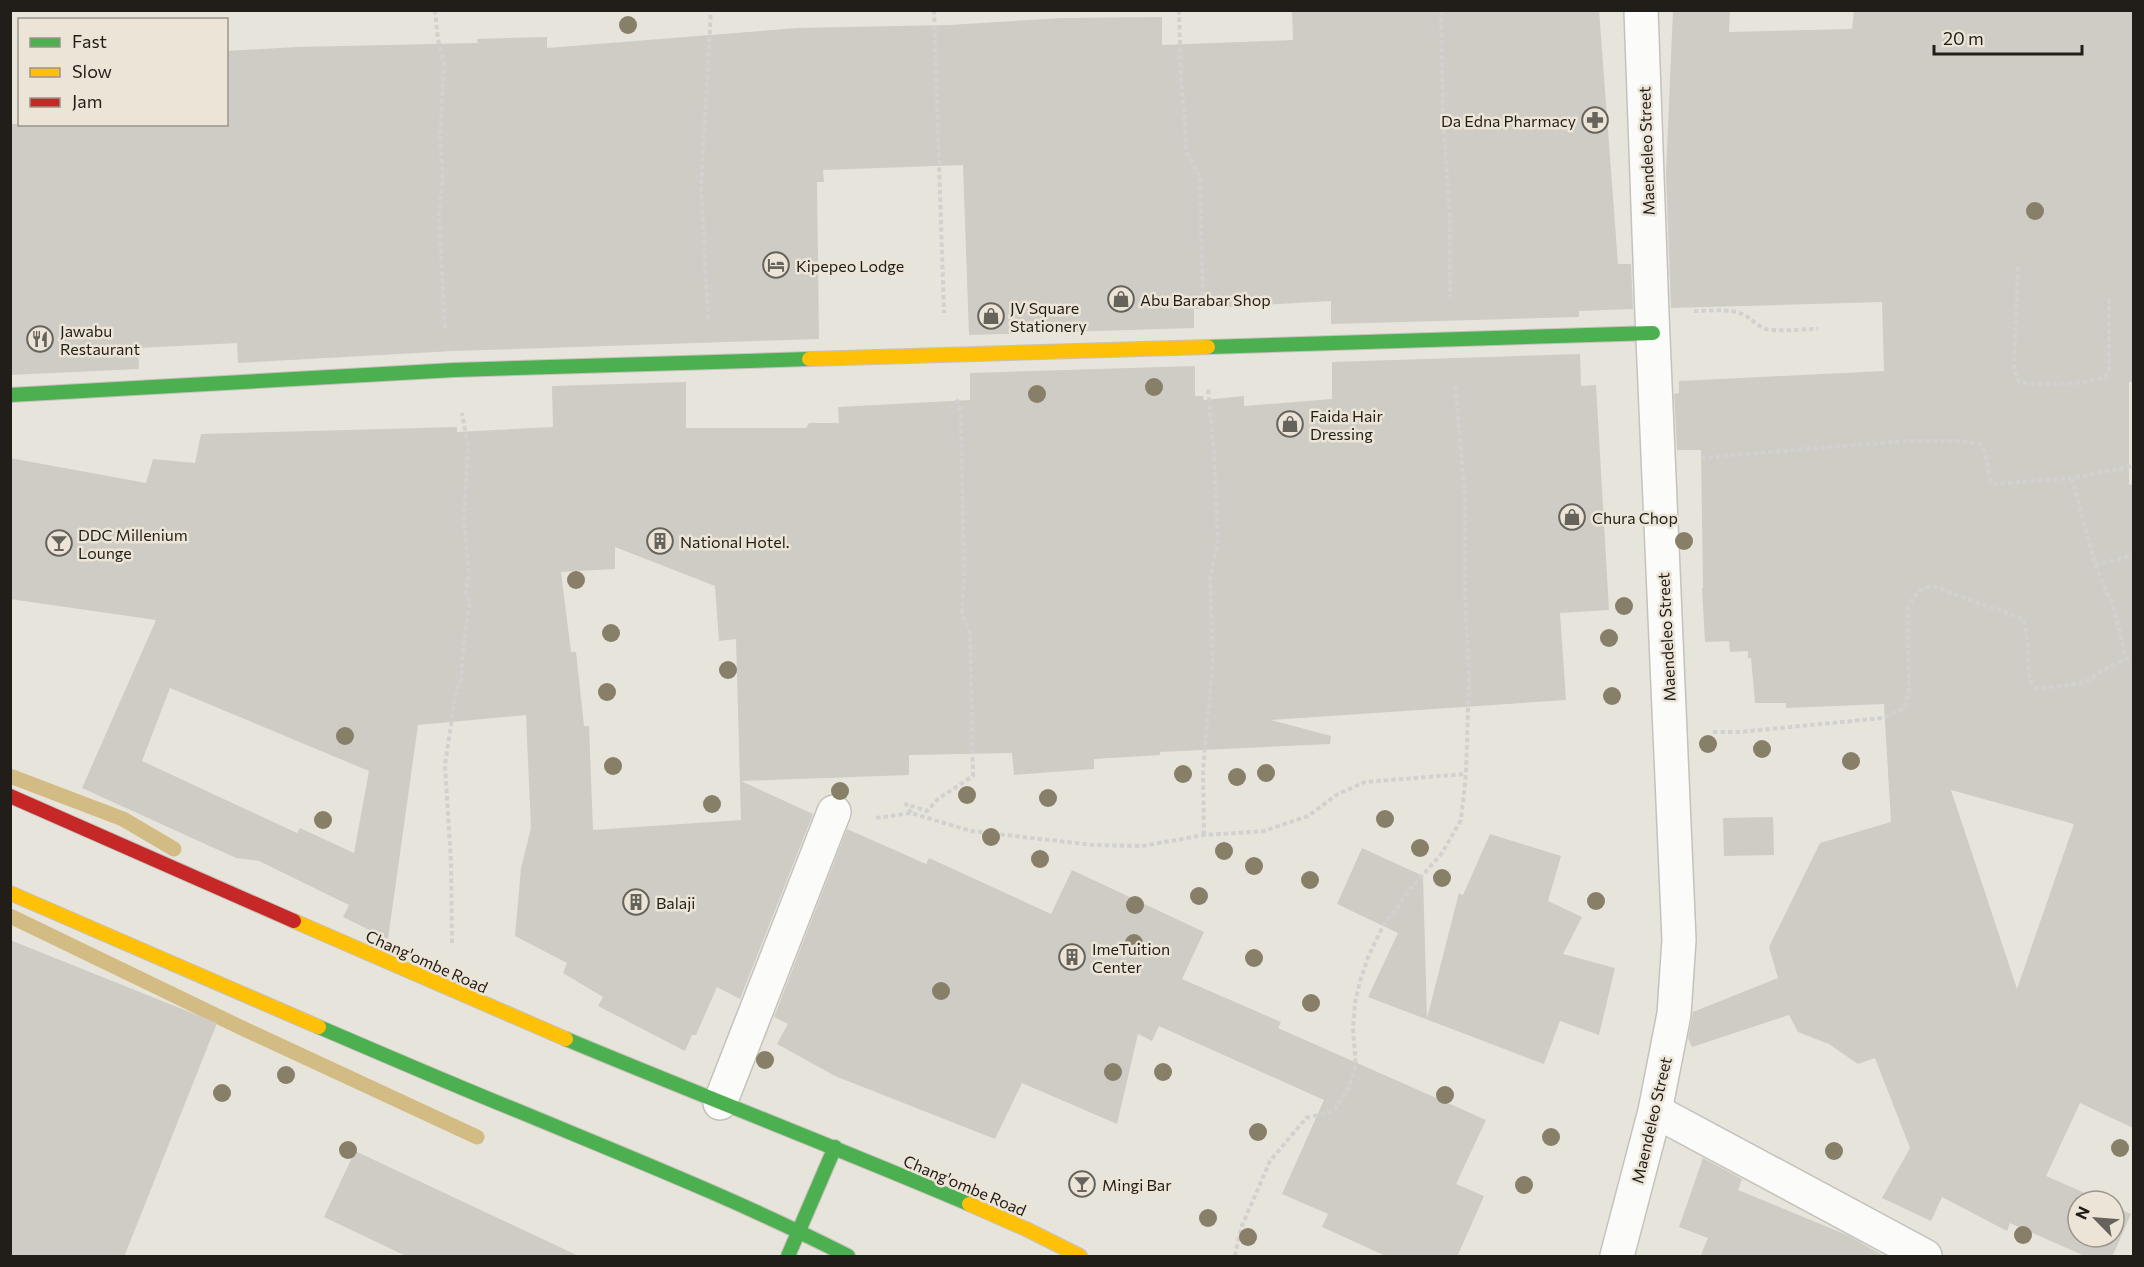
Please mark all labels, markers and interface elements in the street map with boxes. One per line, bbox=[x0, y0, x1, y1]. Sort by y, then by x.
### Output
legend bbox=[18, 18, 228, 126]
scale bar bbox=[1934, 18, 2082, 56]
text: 20 m bbox=[1943, 27, 1984, 49]
text: Fast bbox=[72, 30, 107, 52]
text: Slow bbox=[72, 60, 112, 82]
street label: Maendeleo Street bbox=[1634, 86, 1658, 216]
text: Jam bbox=[72, 90, 102, 112]
pharmacy icon: Da Edna Pharmacy bbox=[1580, 105, 1610, 135]
place label: Da Edna Pharmacy bbox=[1441, 111, 1576, 130]
hotel icon: Kipepeo Lodge bbox=[761, 250, 791, 280]
place label: Kipepeo Lodge bbox=[796, 256, 904, 275]
shop icon: Abu Barabar Shop bbox=[1106, 284, 1136, 314]
place label: Abu Barabar Shop bbox=[1140, 290, 1271, 309]
place label: JV Square Stationery bbox=[1010, 298, 1087, 335]
shop icon: JV Square Stationery bbox=[976, 301, 1006, 331]
place label: Jawabu Restaurant bbox=[60, 321, 141, 358]
restaurant icon: Jawabu Restaurant bbox=[25, 324, 55, 354]
place label: Faida Hair Dressing bbox=[1310, 406, 1383, 443]
shop icon: Faida Hair Dressing bbox=[1275, 409, 1305, 439]
shop icon: Chura Chop bbox=[1557, 502, 1587, 532]
place label: Chura Chop bbox=[1592, 508, 1678, 527]
place label: DDC Millenium Lounge bbox=[78, 525, 188, 562]
building icon: National Hotel. bbox=[645, 526, 675, 556]
bar icon: DDC Millenium Lounge bbox=[44, 528, 74, 558]
place label: National Hotel. bbox=[680, 532, 790, 551]
street label: Maendeleo Street bbox=[1653, 572, 1679, 702]
building icon: Balaji bbox=[621, 887, 651, 917]
place label: Balaji bbox=[656, 893, 695, 912]
street label: Chang'ombe Road bbox=[363, 926, 491, 996]
place label: ImeTuition Center bbox=[1092, 939, 1170, 976]
building icon: ImeTuition Center bbox=[1057, 942, 1087, 972]
street label: Maendeleo Street bbox=[1627, 1055, 1675, 1185]
street label: Chang'ombe Road bbox=[901, 1151, 1029, 1219]
bar icon: Mingi Bar bbox=[1067, 1169, 1097, 1199]
place label: Mingi Bar bbox=[1102, 1175, 1172, 1194]
north arrow bbox=[2066, 1189, 2126, 1249]
text: N bbox=[2071, 1203, 2093, 1222]

